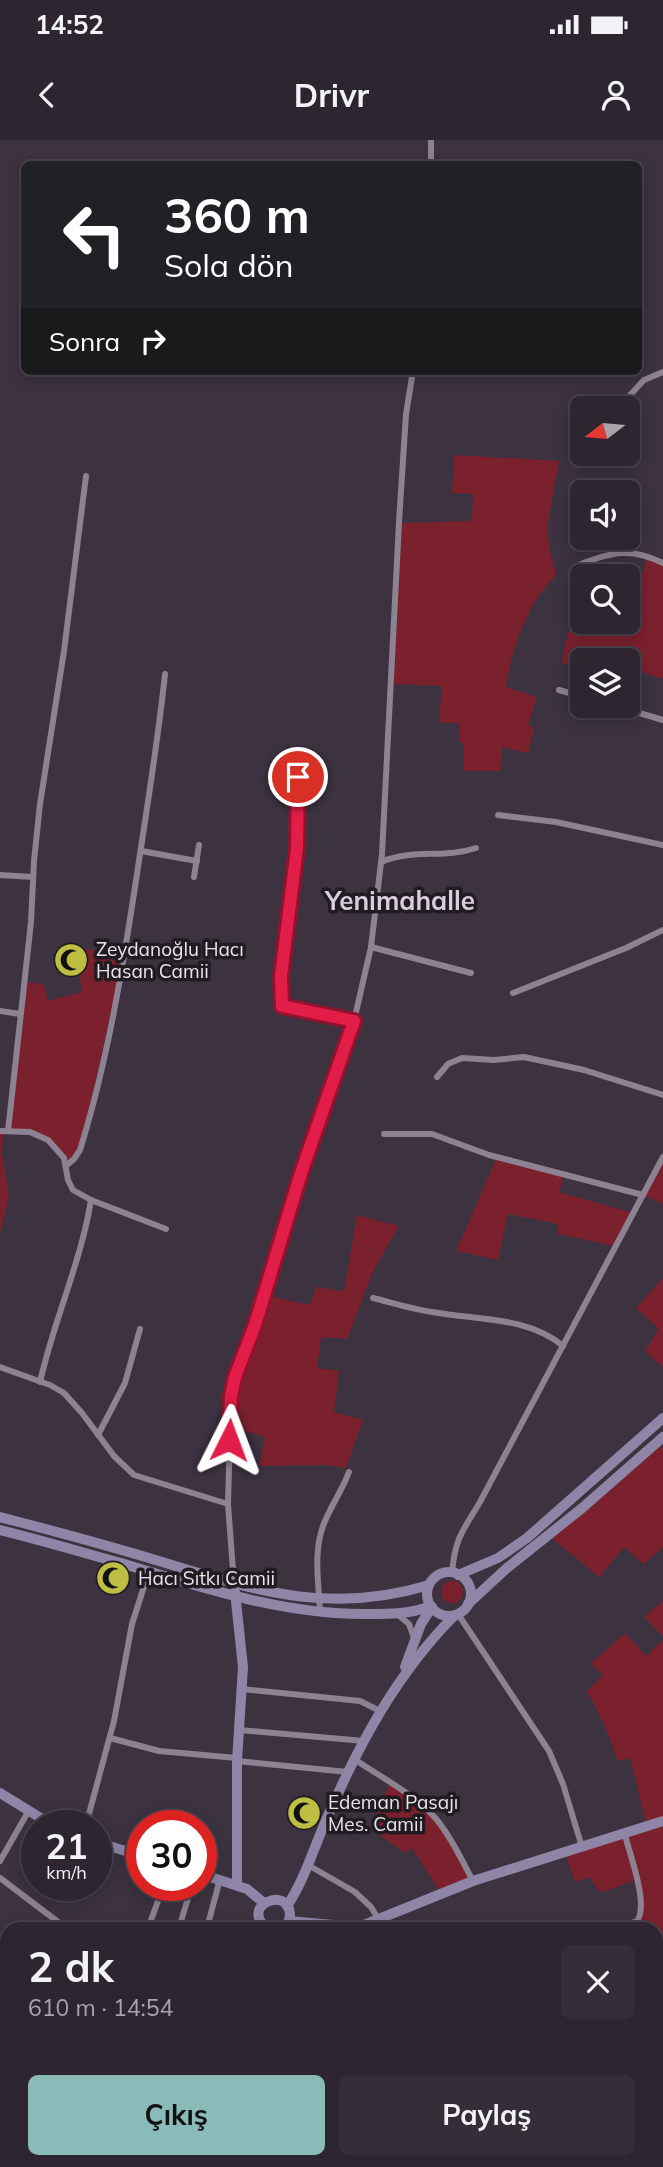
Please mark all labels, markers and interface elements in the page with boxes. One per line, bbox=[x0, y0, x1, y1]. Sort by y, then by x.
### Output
text: 14:52 bbox=[35, 8, 104, 41]
text: Drivr bbox=[294, 75, 369, 115]
icon: back bbox=[28, 76, 66, 114]
icon: person bbox=[597, 76, 635, 114]
text: 360 m bbox=[164, 184, 310, 245]
icon: left bbox=[49, 189, 140, 280]
text: Sola dön bbox=[164, 245, 294, 285]
icon: right bbox=[134, 322, 172, 360]
text: Sonra bbox=[49, 325, 120, 358]
north arrow bbox=[570, 396, 640, 466]
map controls bbox=[570, 396, 640, 718]
button: sound bbox=[570, 480, 640, 550]
button: search bbox=[570, 564, 640, 634]
button: layers bbox=[570, 648, 640, 718]
pin bbox=[268, 747, 328, 807]
icon: arrive bbox=[279, 758, 317, 796]
district label: Yenimahalle bbox=[324, 884, 475, 917]
place label: Zeydanoğlu Hacı Hasan Camii bbox=[96, 937, 244, 983]
mosque icon: Zeydanoğlu Hacı Hasan Camii bbox=[52, 941, 90, 979]
position arrow bbox=[192, 1403, 266, 1477]
mosque icon: Hacı Sıtkı Camii bbox=[94, 1559, 132, 1597]
place label: Hacı Sıtkı Camii bbox=[138, 1566, 275, 1590]
place label: Edeman Pasajı Mes. Camii bbox=[328, 1790, 458, 1836]
mosque icon: Edeman Pasajı Mes. Camii bbox=[285, 1794, 323, 1832]
speed limit sign: 30 bbox=[126, 1810, 217, 1901]
text: 21 bbox=[45, 1824, 88, 1868]
text: km/h bbox=[46, 1861, 87, 1884]
text: 2 dk bbox=[28, 1940, 114, 1993]
button: close bbox=[561, 1945, 635, 2019]
text: 610 m · 14:54 bbox=[28, 1993, 173, 2022]
button: Çıkış bbox=[28, 2075, 325, 2155]
button: Paylaş bbox=[339, 2075, 635, 2155]

